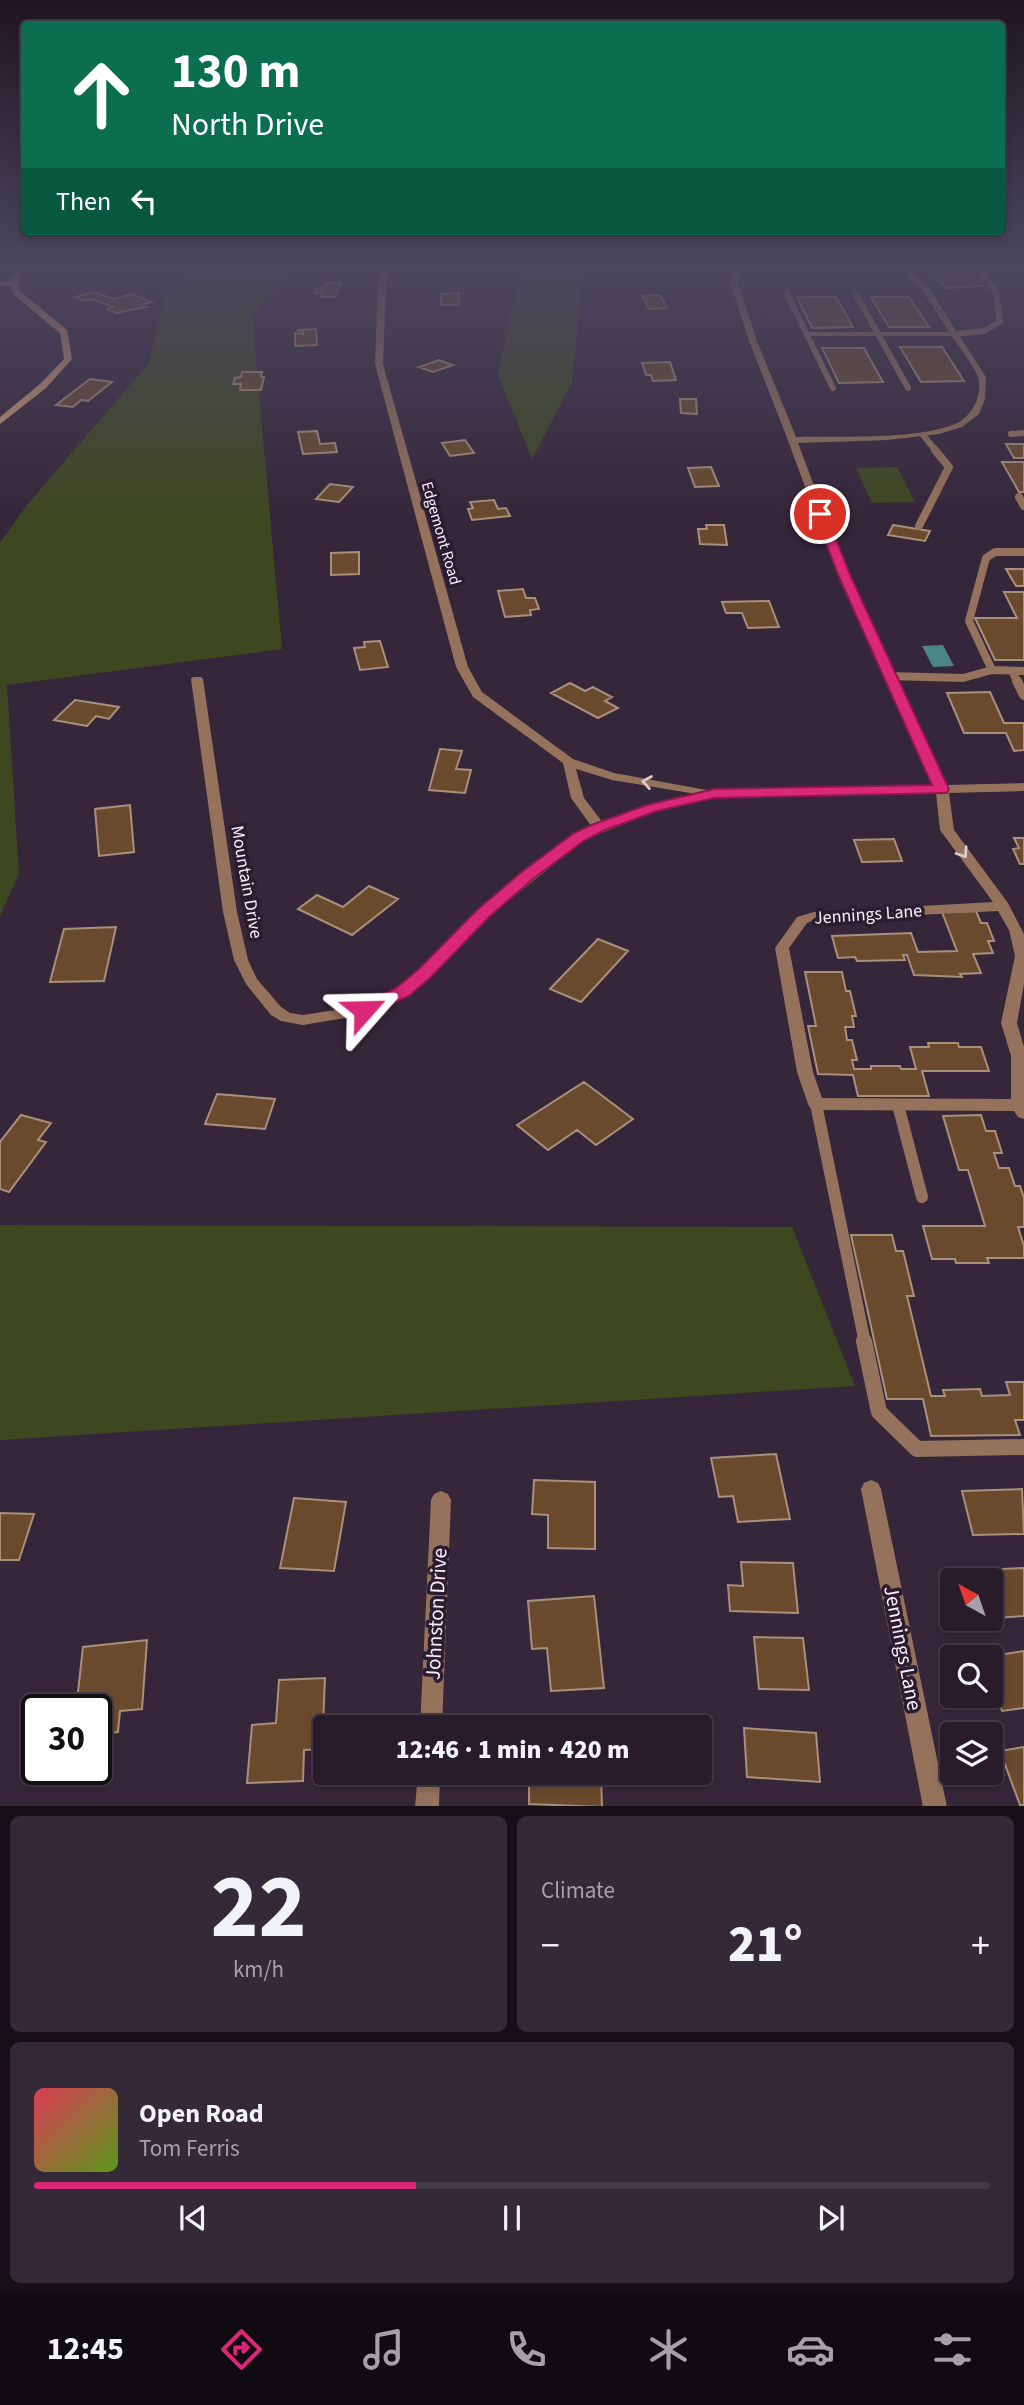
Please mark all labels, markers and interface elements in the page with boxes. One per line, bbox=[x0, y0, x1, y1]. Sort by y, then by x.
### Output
text: 130 m bbox=[171, 37, 300, 107]
icon: ahead bbox=[56, 49, 147, 140]
text: North Drive bbox=[171, 102, 324, 148]
icon: left bbox=[125, 182, 163, 220]
text: Then bbox=[56, 183, 111, 220]
street label: Edgemont Road bbox=[416, 479, 466, 588]
pin bbox=[790, 484, 850, 544]
icon: arrive bbox=[801, 495, 839, 533]
one-way arrow bbox=[641, 775, 653, 790]
street label: Mountain Drive bbox=[224, 824, 269, 941]
one-way arrow bbox=[955, 845, 968, 858]
street label: Jennings Lane bbox=[813, 898, 923, 931]
position arrow bbox=[327, 973, 401, 1047]
street label: Johnston Drive bbox=[418, 1547, 454, 1681]
north arrow bbox=[940, 1568, 1003, 1631]
map controls bbox=[940, 1568, 1003, 1785]
street label: Jennings Lane bbox=[876, 1583, 930, 1713]
button: search bbox=[940, 1645, 1003, 1708]
speed limit sign: 30 bbox=[21, 1694, 112, 1785]
button: layers bbox=[940, 1722, 1003, 1785]
text: 12:46 · 1 min · 420 m bbox=[396, 1731, 629, 1768]
text: 22 bbox=[210, 1843, 307, 1972]
text: Climate bbox=[541, 1874, 615, 1907]
text: 21° bbox=[728, 1908, 803, 1982]
text: − bbox=[541, 1919, 560, 1973]
text: + bbox=[971, 1919, 990, 1973]
text: km/h bbox=[233, 1953, 284, 1986]
text: Open Road bbox=[139, 2095, 264, 2132]
text: Tom Ferris bbox=[139, 2132, 240, 2165]
icon: previous bbox=[174, 2199, 212, 2237]
icon: pause bbox=[493, 2199, 531, 2237]
icon: next bbox=[812, 2199, 850, 2237]
icon: directions bbox=[217, 2325, 266, 2374]
icon: music bbox=[359, 2325, 408, 2374]
icon: phone bbox=[502, 2325, 551, 2374]
icon: climate bbox=[644, 2325, 693, 2374]
icon: car bbox=[786, 2325, 835, 2374]
icon: filters bbox=[928, 2325, 977, 2374]
text: 12:45 bbox=[47, 2326, 124, 2372]

